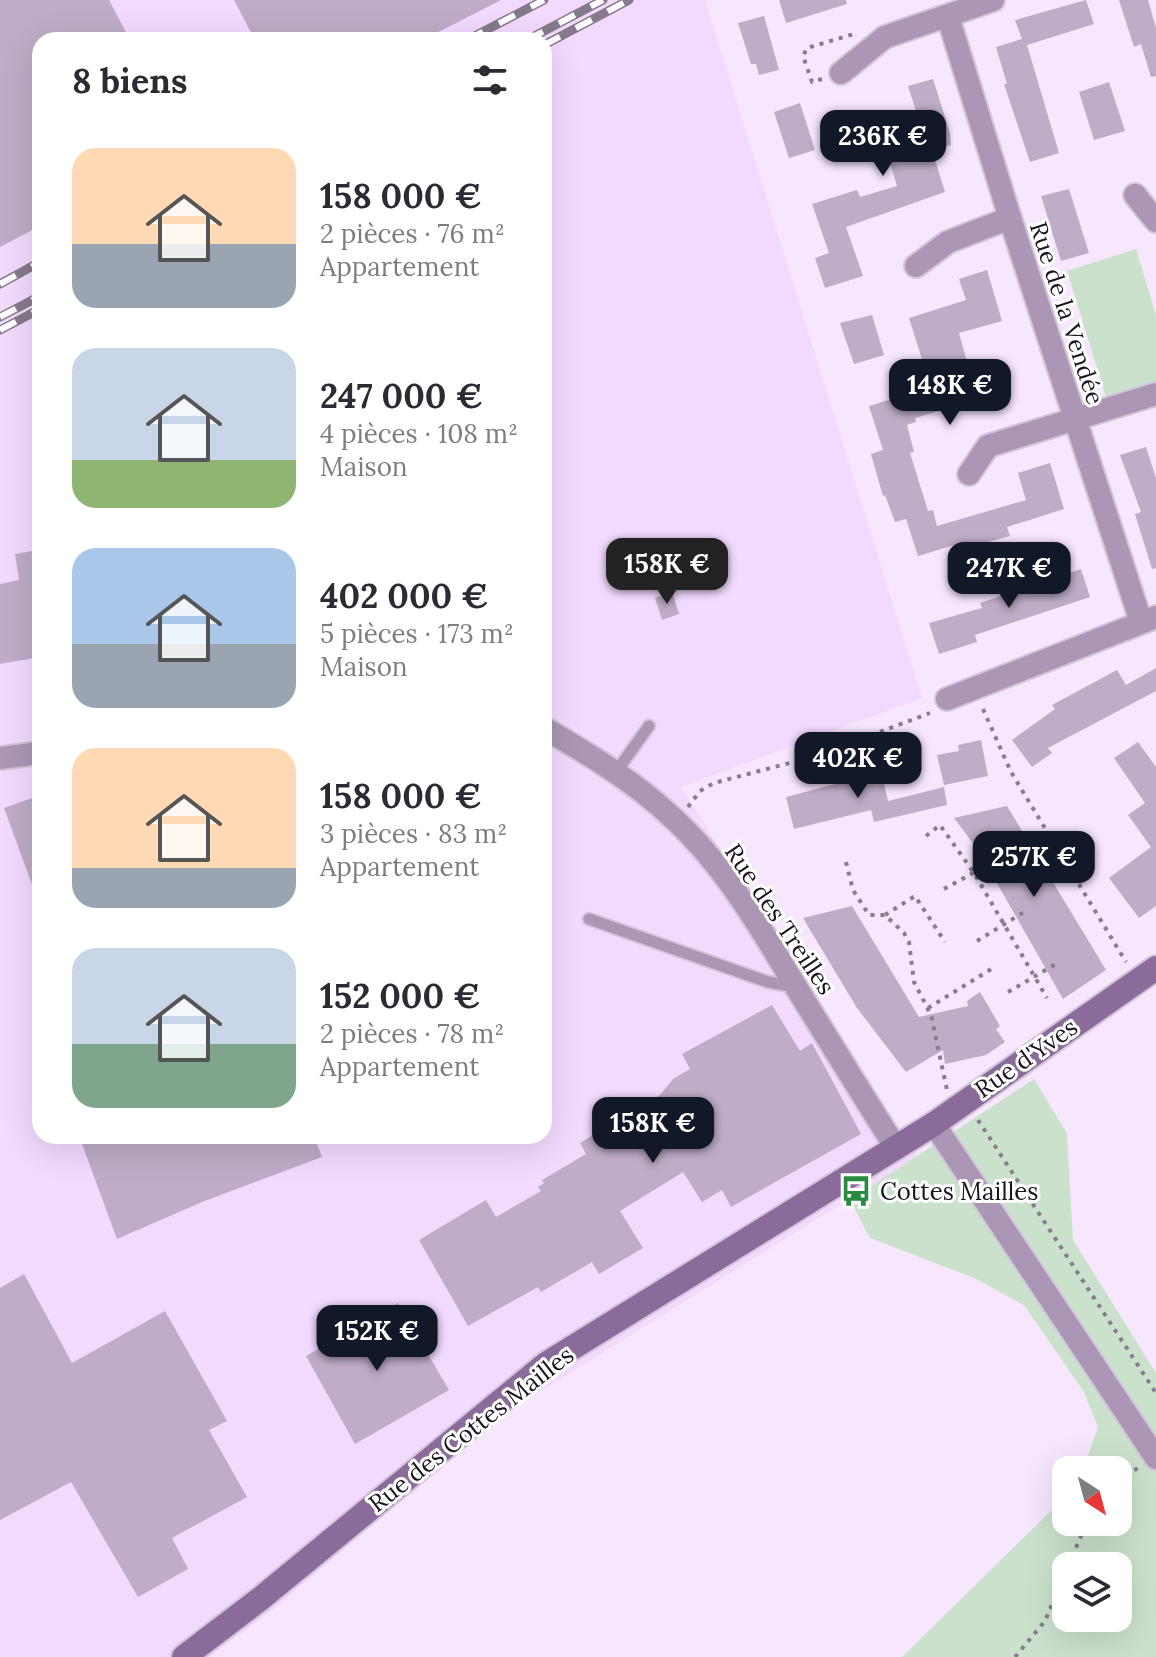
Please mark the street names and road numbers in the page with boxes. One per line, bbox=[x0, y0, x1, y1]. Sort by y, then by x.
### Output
street label: Rue de la Vendée bbox=[1023, 218, 1111, 408]
street label: Rue des Treilles bbox=[718, 838, 842, 1000]
street label: Rue d'Yves bbox=[969, 1011, 1083, 1105]
street label: Rue des Cottes Mailles bbox=[362, 1339, 580, 1519]

